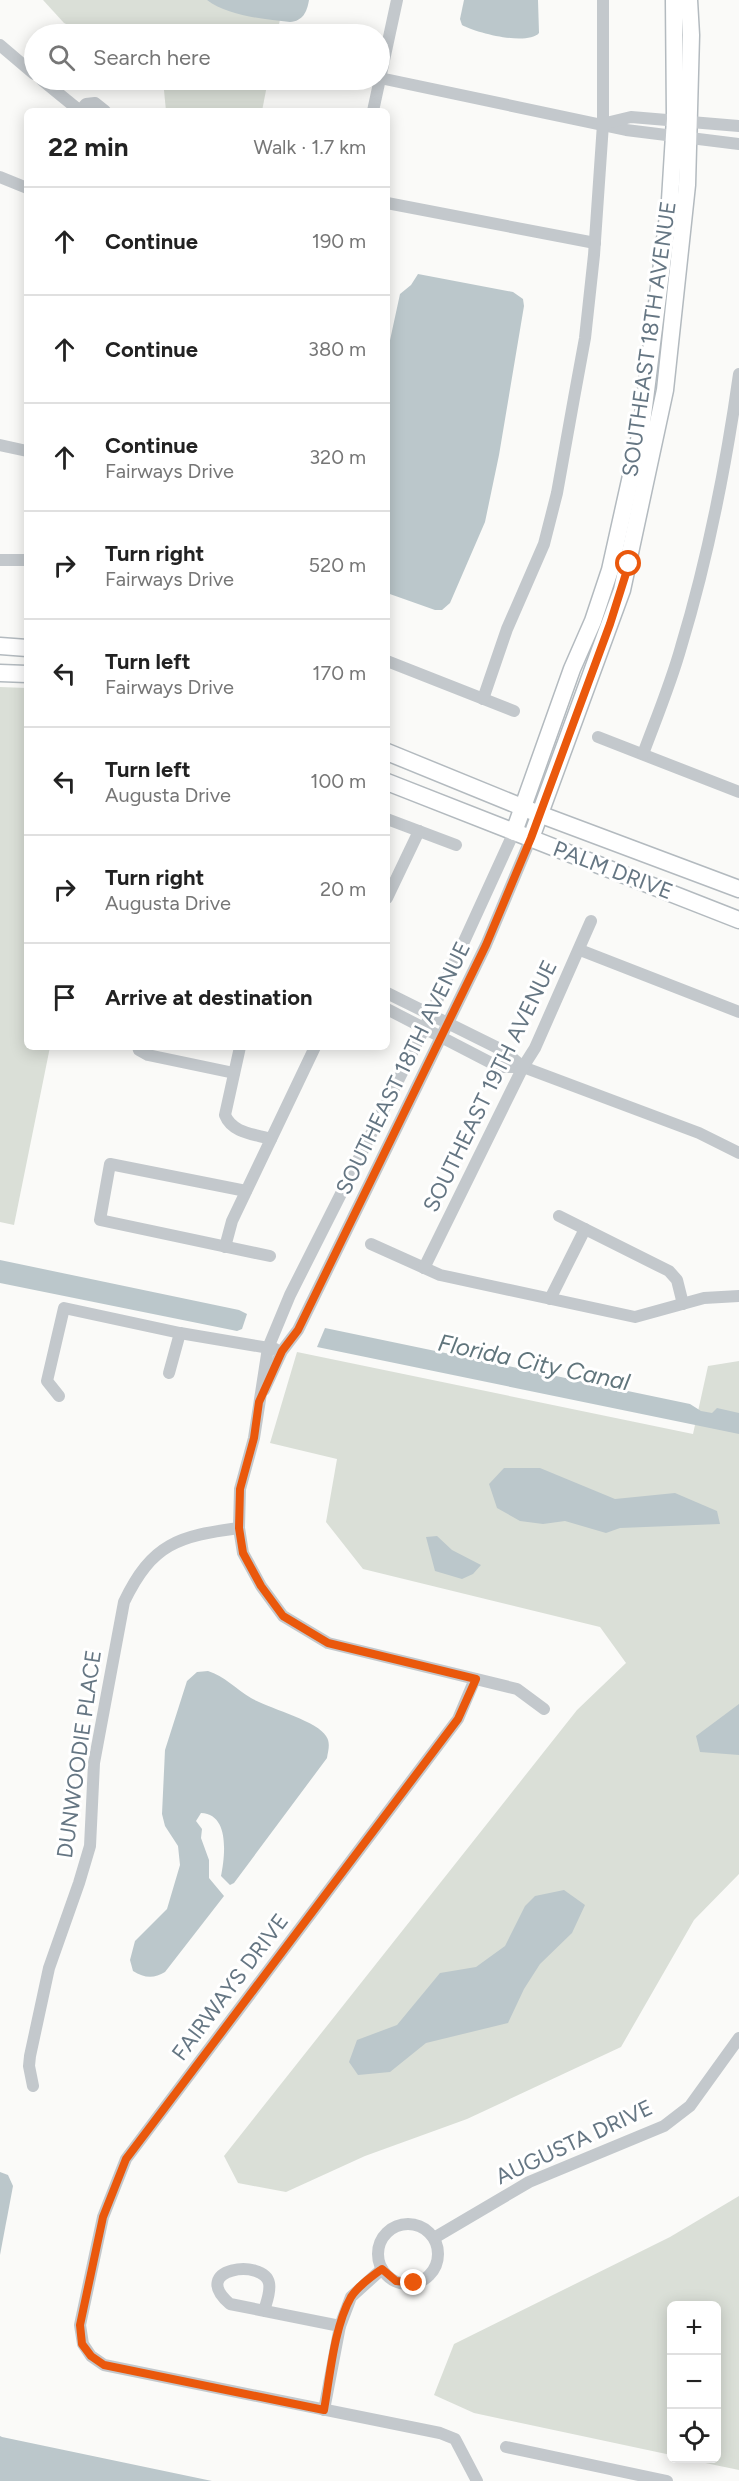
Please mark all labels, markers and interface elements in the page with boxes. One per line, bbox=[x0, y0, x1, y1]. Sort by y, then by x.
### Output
search box bbox=[24, 24, 390, 90]
icon: search bbox=[45, 41, 78, 74]
text: Search here bbox=[93, 44, 211, 71]
text: 22 min bbox=[48, 131, 129, 163]
text: Walk · 1.7 km bbox=[254, 135, 366, 159]
street label: SOUTHEAST 18TH AVENUE bbox=[616, 199, 682, 479]
icon: ahead bbox=[48, 225, 81, 258]
text: Continue bbox=[105, 228, 198, 255]
text: 190 m bbox=[312, 229, 366, 253]
icon: ahead bbox=[48, 333, 81, 366]
text: Continue bbox=[105, 336, 198, 363]
text: 380 m bbox=[308, 337, 366, 361]
text: Continue bbox=[105, 432, 198, 459]
icon: ahead bbox=[48, 441, 81, 474]
text: 320 m bbox=[309, 445, 366, 469]
text: Fairways Drive bbox=[105, 459, 234, 483]
text: Turn right bbox=[105, 540, 204, 567]
icon: right bbox=[48, 549, 81, 582]
route start bbox=[615, 550, 641, 576]
text: 520 m bbox=[309, 553, 366, 577]
text: Fairways Drive bbox=[105, 567, 234, 591]
text: Turn left bbox=[105, 648, 191, 675]
icon: left bbox=[48, 657, 81, 690]
text: 170 m bbox=[312, 661, 366, 685]
text: Fairways Drive bbox=[105, 675, 234, 699]
text: Turn left bbox=[105, 756, 191, 783]
icon: left bbox=[48, 765, 81, 798]
text: 100 m bbox=[310, 769, 366, 793]
text: Augusta Drive bbox=[105, 783, 231, 807]
street label: PALM DRIVE bbox=[549, 835, 677, 905]
text: Turn right bbox=[105, 864, 204, 891]
icon: right bbox=[48, 873, 81, 906]
text: 20 m bbox=[320, 877, 366, 901]
text: Augusta Drive bbox=[105, 891, 231, 915]
street label: SOUTHEAST 18TH AVENUE bbox=[330, 937, 476, 1199]
street label: SOUTHEAST 19TH AVENUE bbox=[417, 956, 563, 1216]
icon: arrive bbox=[48, 981, 81, 1014]
text: Arrive at destination bbox=[105, 984, 313, 1011]
water label: Florida City Canal bbox=[436, 1328, 633, 1397]
street label: DUNWOODIE PLACE bbox=[51, 1648, 107, 1860]
street label: FAIRWAYS DRIVE bbox=[166, 1908, 294, 2066]
street label: AUGUSTA DRIVE bbox=[491, 2094, 657, 2190]
route end bbox=[400, 2269, 426, 2295]
map controls bbox=[667, 2301, 721, 2463]
button: + bbox=[667, 2301, 721, 2355]
button: − bbox=[667, 2355, 721, 2409]
button: locate bbox=[667, 2409, 721, 2463]

